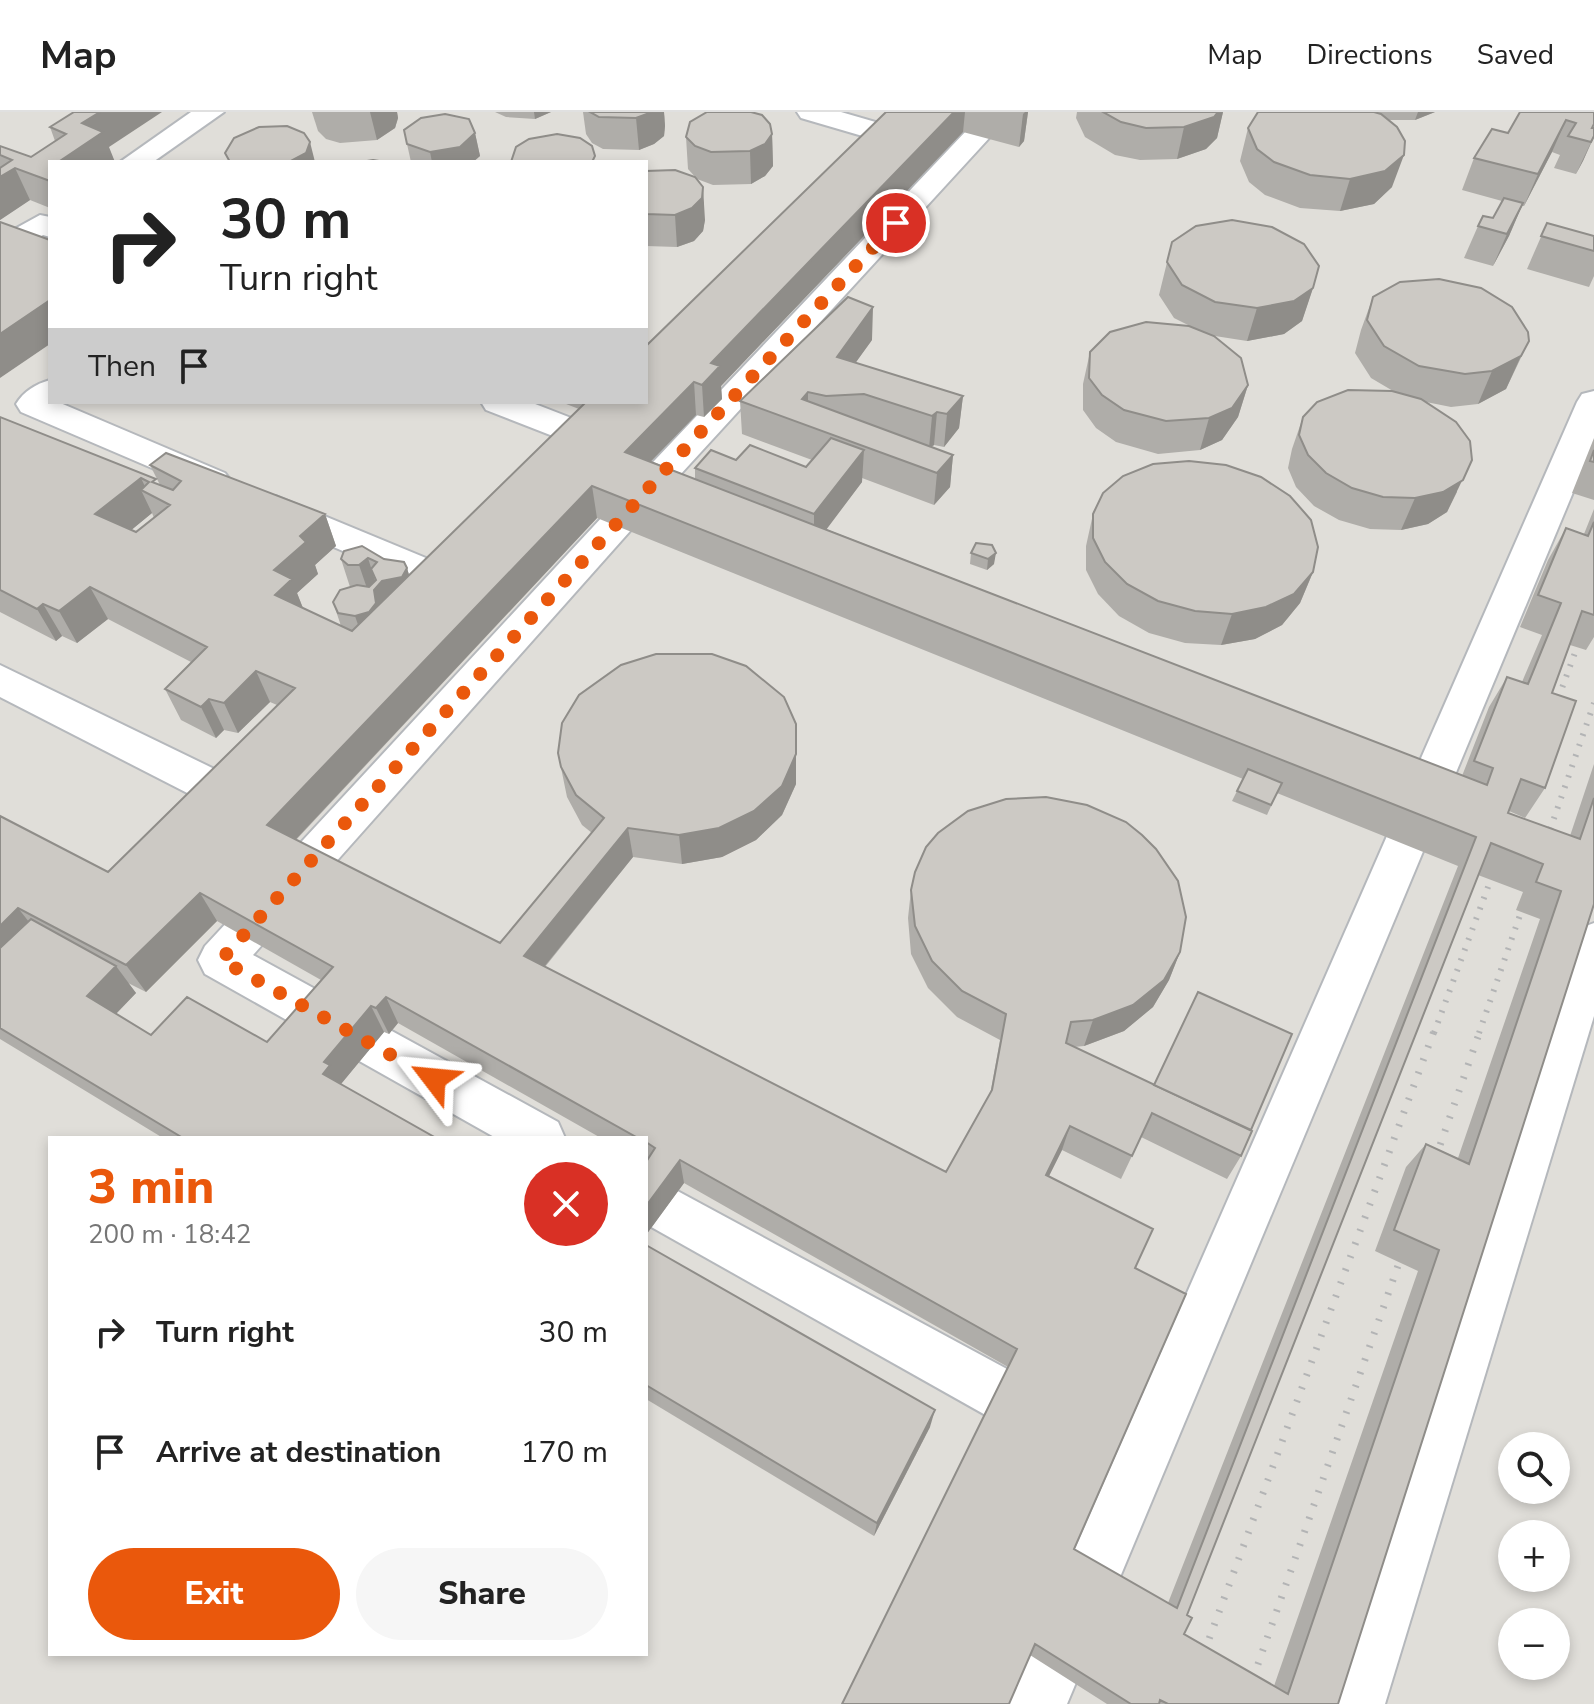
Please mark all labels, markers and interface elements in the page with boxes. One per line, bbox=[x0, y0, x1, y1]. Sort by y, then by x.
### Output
text: Map bbox=[40, 30, 117, 81]
text: Map bbox=[1207, 36, 1262, 74]
text: Directions bbox=[1306, 36, 1433, 74]
text: Saved bbox=[1477, 36, 1554, 74]
text: 30 m bbox=[220, 181, 351, 258]
pin bbox=[862, 189, 930, 257]
icon: right bbox=[88, 192, 192, 296]
icon: arrive bbox=[874, 201, 918, 245]
text: Turn right bbox=[220, 254, 377, 303]
icon: arrive bbox=[172, 344, 216, 388]
text: Then bbox=[88, 346, 156, 387]
position arrow bbox=[392, 1037, 476, 1121]
text: 3 min bbox=[88, 1154, 214, 1220]
button: close bbox=[524, 1162, 608, 1246]
text: 200 m · 18:42 bbox=[88, 1217, 251, 1252]
icon: right bbox=[88, 1310, 132, 1354]
text: Turn right bbox=[156, 1312, 294, 1353]
text: 30 m bbox=[539, 1312, 608, 1353]
icon: arrive bbox=[88, 1430, 132, 1474]
text: Arrive at destination bbox=[156, 1432, 441, 1473]
text: 170 m bbox=[521, 1432, 608, 1473]
map controls bbox=[1498, 1432, 1570, 1680]
button: search bbox=[1498, 1432, 1570, 1504]
button: + bbox=[1498, 1520, 1570, 1592]
button: Exit bbox=[88, 1548, 340, 1640]
button: Share bbox=[356, 1548, 608, 1640]
button: − bbox=[1498, 1608, 1570, 1680]

